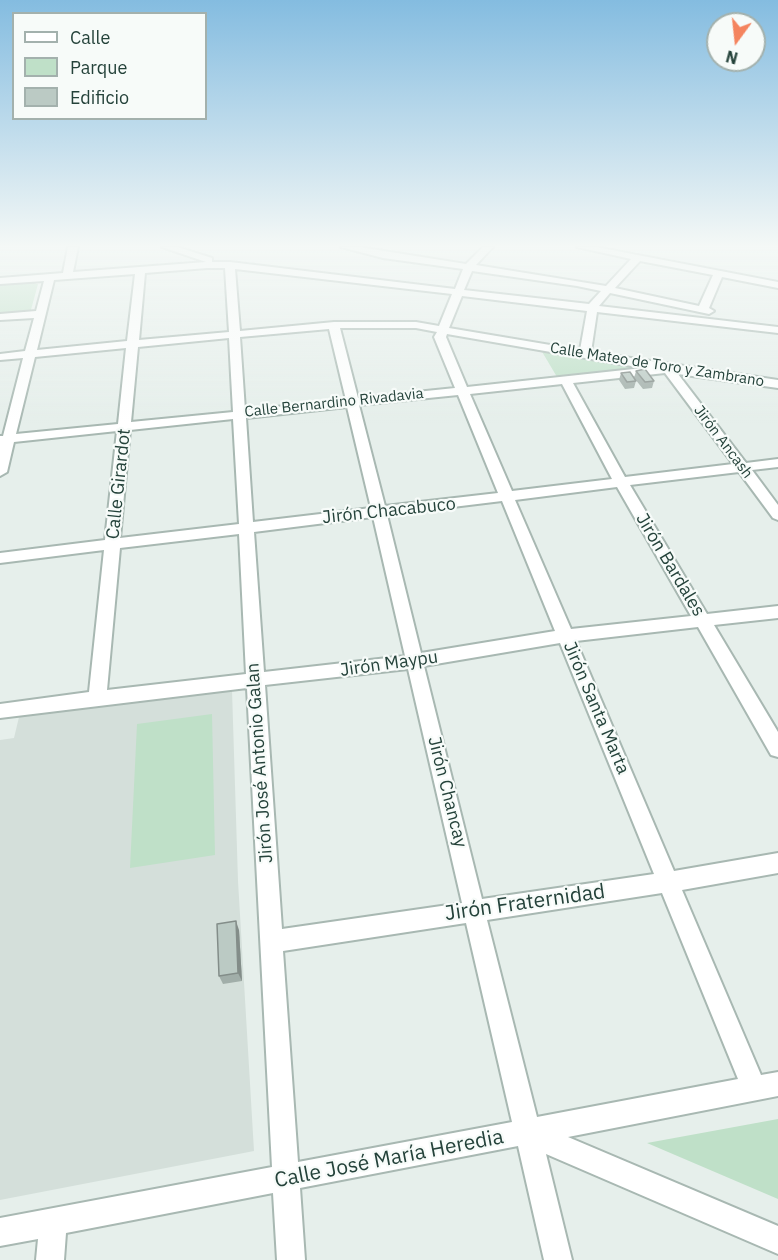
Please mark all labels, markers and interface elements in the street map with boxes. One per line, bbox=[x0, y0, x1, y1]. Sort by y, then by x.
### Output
legend bbox=[12, 12, 207, 120]
north arrow bbox=[706, 12, 766, 72]
text: Calle bbox=[70, 26, 110, 49]
text: N bbox=[724, 46, 740, 69]
text: Parque bbox=[70, 56, 127, 79]
text: Edificio bbox=[70, 86, 129, 109]
street label: Calle Mateo de Toro y Zambrano bbox=[549, 339, 765, 391]
street label: Calle Bernardino Rivadavia bbox=[244, 385, 424, 421]
street label: Jirón Ancash bbox=[690, 402, 756, 482]
street label: Calle Girardot bbox=[102, 428, 136, 540]
street label: Jirón Chacabuco bbox=[321, 493, 457, 529]
street label: Jirón Bardales bbox=[631, 510, 709, 620]
street label: Jirón Santa Marta bbox=[558, 638, 634, 778]
street label: Jirón Maypu bbox=[339, 646, 439, 682]
street label: Jirón José Antonio Galan bbox=[242, 662, 278, 864]
street label: Jirón Chancay bbox=[423, 734, 471, 850]
street label: Jirón Fraternidad bbox=[443, 879, 607, 927]
street label: Calle José María Heredia bbox=[272, 1124, 506, 1194]

